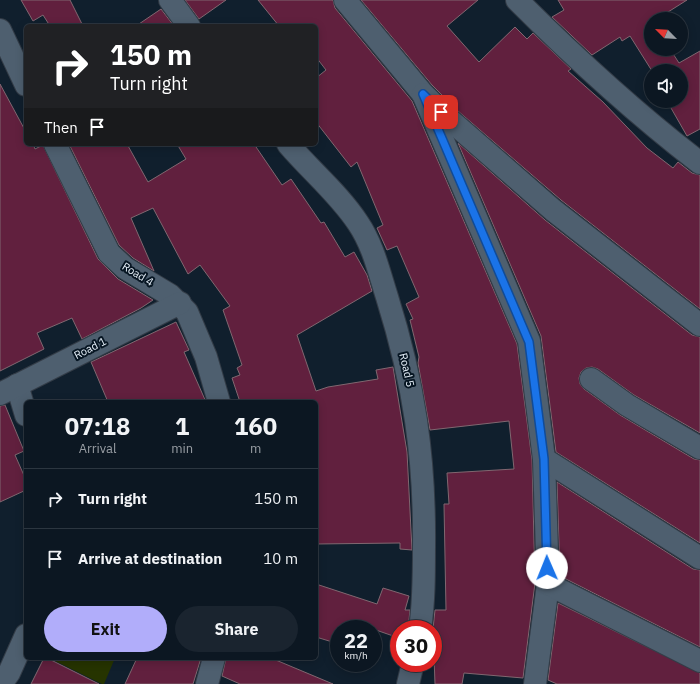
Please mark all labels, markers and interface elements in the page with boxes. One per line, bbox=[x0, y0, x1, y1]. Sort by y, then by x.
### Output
north arrow bbox=[644, 12, 688, 56]
map controls bbox=[644, 12, 688, 108]
text: 150 m bbox=[110, 36, 192, 73]
icon: right bbox=[44, 40, 96, 92]
button: sound bbox=[644, 64, 688, 108]
text: Turn right bbox=[110, 72, 188, 95]
pin bbox=[424, 95, 458, 129]
icon: arrive bbox=[430, 101, 452, 123]
icon: arrive bbox=[86, 116, 108, 138]
text: Then bbox=[44, 118, 78, 137]
street label: Road 4 bbox=[120, 259, 157, 289]
street label: Road 1 bbox=[71, 334, 109, 362]
street label: Road 5 bbox=[396, 352, 418, 388]
text: 07:18 bbox=[65, 410, 130, 442]
text: 1 bbox=[175, 410, 189, 442]
text: 160 bbox=[234, 410, 277, 442]
text: Arrival bbox=[79, 440, 117, 457]
text: min bbox=[171, 440, 193, 457]
text: m bbox=[250, 440, 261, 457]
icon: right bbox=[44, 488, 66, 510]
text: Turn right bbox=[78, 489, 147, 508]
text: 150 m bbox=[254, 489, 298, 508]
position arrow bbox=[526, 547, 568, 589]
icon: arrive bbox=[44, 548, 66, 570]
text: Arrive at destination bbox=[78, 549, 222, 568]
text: 10 m bbox=[263, 549, 298, 568]
button: Exit bbox=[44, 606, 167, 652]
button: Share bbox=[175, 606, 298, 652]
speed limit sign: 30 bbox=[390, 620, 442, 672]
text: 22 bbox=[344, 627, 368, 654]
text: km/h bbox=[344, 649, 368, 662]

